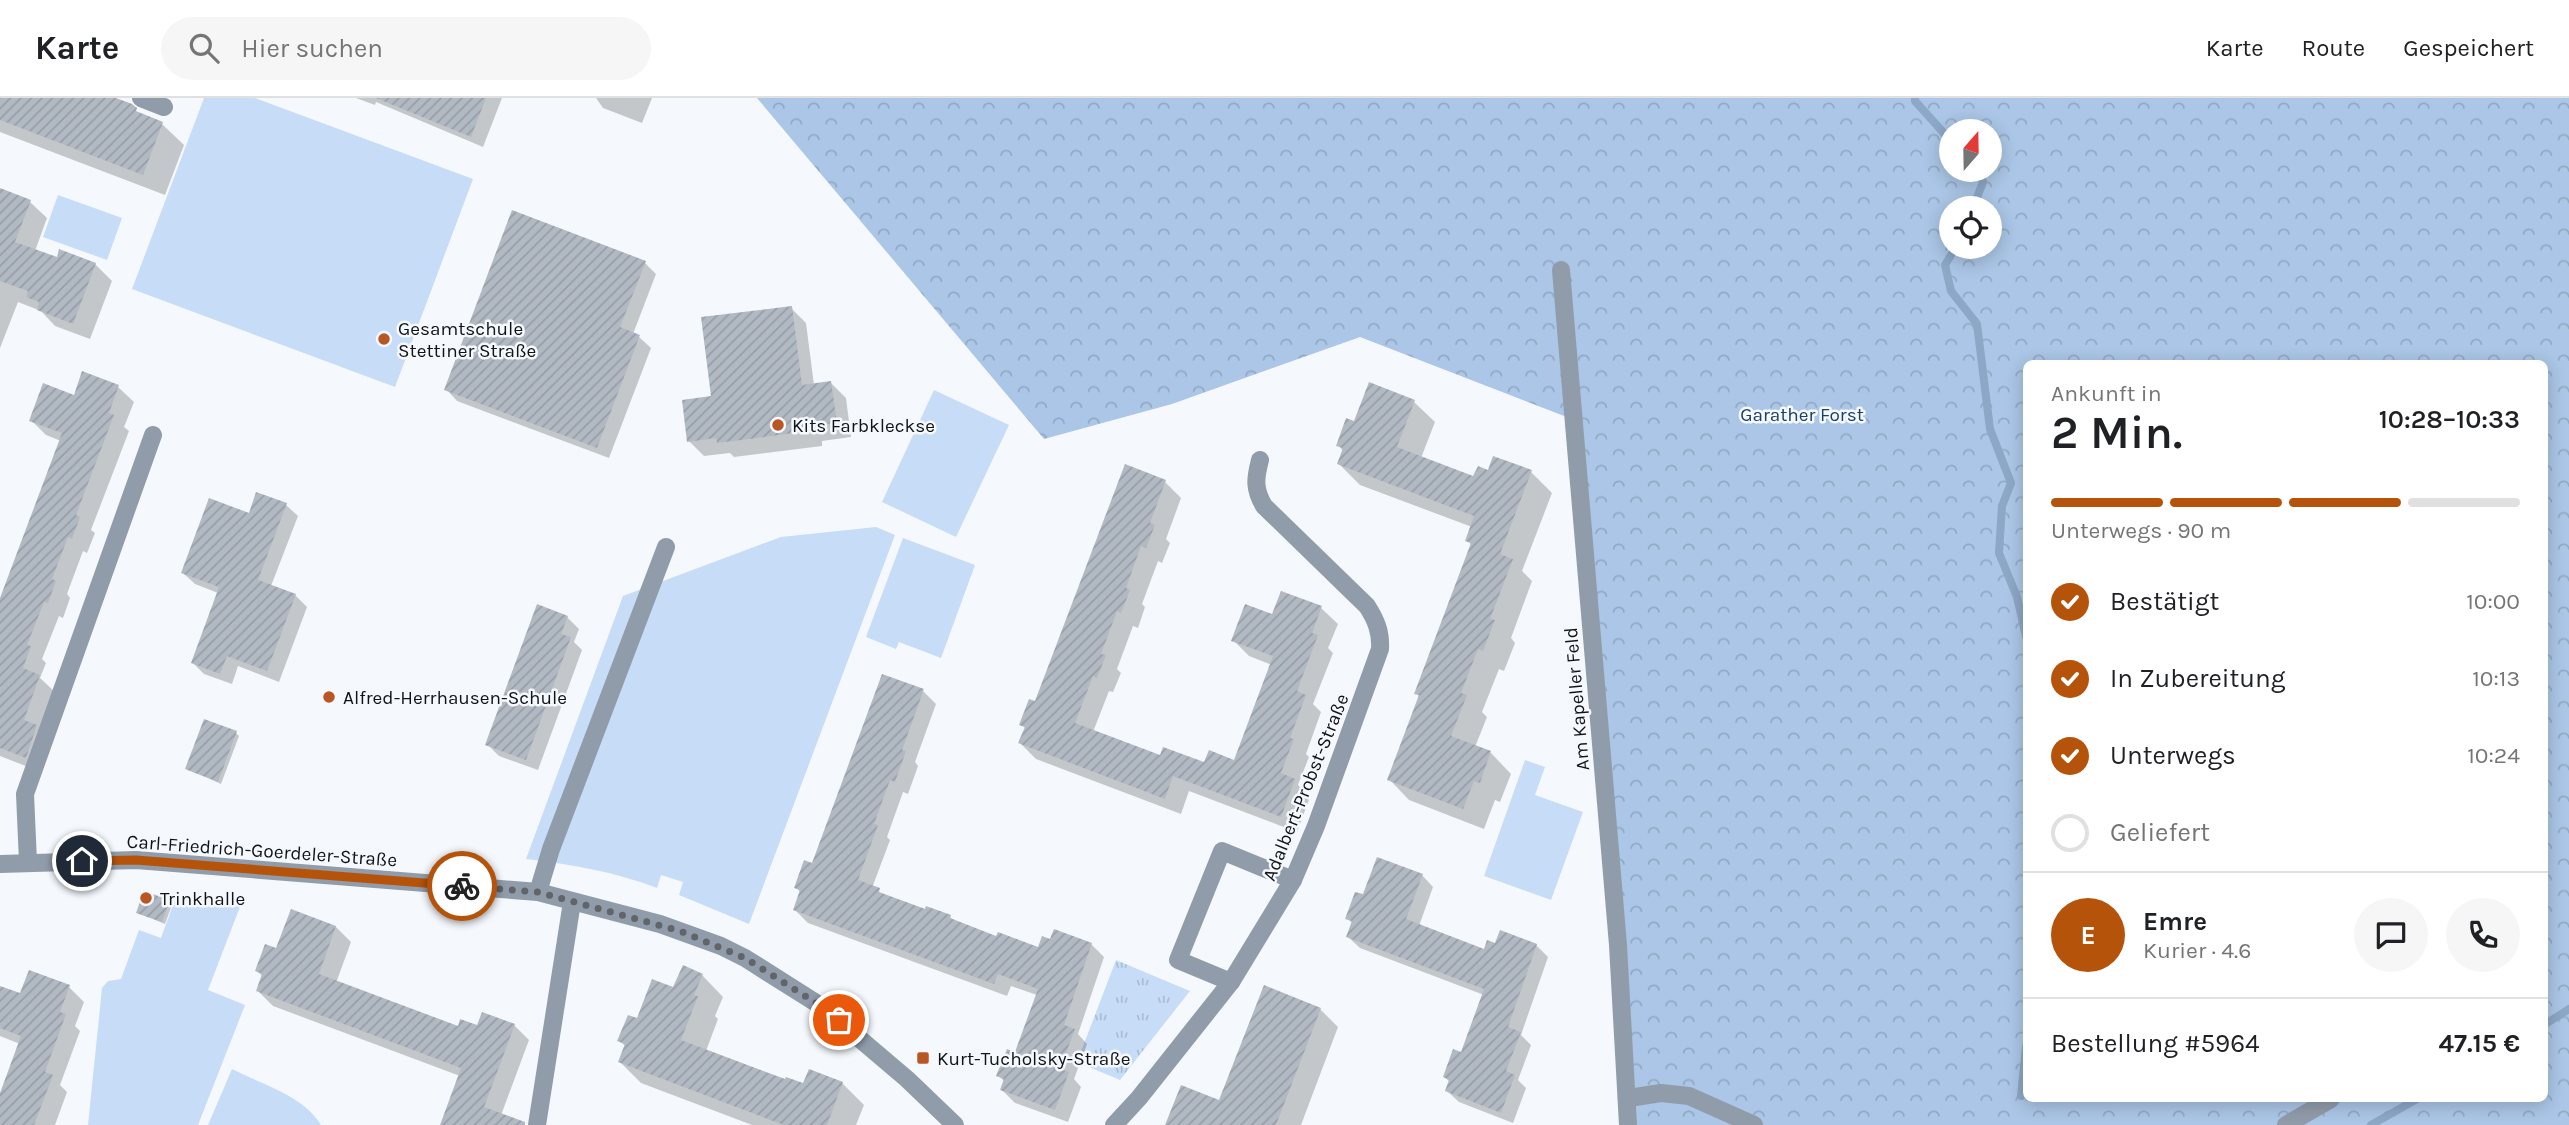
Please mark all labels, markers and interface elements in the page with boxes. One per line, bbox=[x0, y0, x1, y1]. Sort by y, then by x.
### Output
search box bbox=[161, 17, 651, 80]
text: Karte bbox=[35, 29, 119, 67]
icon: search bbox=[185, 29, 223, 67]
text: Hier suchen bbox=[241, 33, 383, 64]
text: Karte bbox=[2206, 34, 2264, 62]
text: Route bbox=[2302, 34, 2365, 62]
text: Gespeichert bbox=[2403, 34, 2534, 62]
north arrow bbox=[1939, 119, 2002, 182]
map controls bbox=[1939, 119, 2002, 259]
button: locate bbox=[1939, 196, 2002, 259]
place label: Gesamtschule Stettiner Straße bbox=[398, 318, 536, 362]
marker: Gesamtschule Stettiner Straße bbox=[376, 331, 392, 347]
text: Ankunft in bbox=[2051, 380, 2162, 407]
park label: Garather Forst bbox=[1740, 404, 1864, 426]
text: 10:28–10:33 bbox=[2379, 404, 2520, 435]
text: 2 Min. bbox=[2051, 406, 2182, 460]
place label: Kits Farbkleckse bbox=[792, 415, 935, 437]
marker: Kits Farbkleckse bbox=[770, 417, 786, 433]
text: Unterwegs · 90 m bbox=[2051, 517, 2231, 544]
icon: check bbox=[2051, 583, 2089, 621]
text: Bestätigt bbox=[2110, 586, 2219, 617]
text: 10:00 bbox=[2466, 588, 2520, 615]
street label: Am Kapeller Feld bbox=[1560, 626, 1594, 771]
icon: check bbox=[2051, 660, 2089, 698]
text: In Zubereitung bbox=[2110, 663, 2285, 694]
text: 10:13 bbox=[2472, 665, 2520, 692]
place label: Alfred-Herrhausen-Schule bbox=[343, 687, 567, 709]
marker: Alfred-Herrhausen-Schule bbox=[321, 689, 337, 705]
street label: Adalbert-Probst-Straße bbox=[1258, 691, 1354, 884]
icon: check bbox=[2051, 737, 2089, 775]
text: Unterwegs bbox=[2110, 740, 2236, 771]
text: 10:24 bbox=[2467, 742, 2520, 769]
text: Geliefert bbox=[2110, 817, 2210, 848]
pin bbox=[52, 831, 112, 891]
street label: Carl-Friedrich-Goerdeler-Straße bbox=[126, 831, 398, 871]
icon: home bbox=[63, 842, 101, 880]
courier bbox=[427, 851, 497, 921]
icon: bike bbox=[443, 867, 481, 905]
place label: Trinkhalle bbox=[160, 888, 245, 910]
marker: Trinkhalle bbox=[138, 890, 154, 906]
button: chat bbox=[2354, 898, 2428, 972]
button: phone bbox=[2446, 898, 2520, 972]
text: Emre bbox=[2143, 906, 2207, 937]
text: E bbox=[2080, 920, 2096, 951]
text: Kurier · 4.6 bbox=[2143, 937, 2251, 964]
pin bbox=[809, 990, 869, 1050]
icon: bag bbox=[820, 1001, 858, 1039]
text: Bestellung #5964 bbox=[2051, 1028, 2260, 1059]
text: 47.15 € bbox=[2439, 1028, 2520, 1059]
place label: Kurt-Tucholsky-Straße bbox=[937, 1048, 1131, 1070]
marker: Kurt-Tucholsky-Straße bbox=[915, 1050, 931, 1066]

